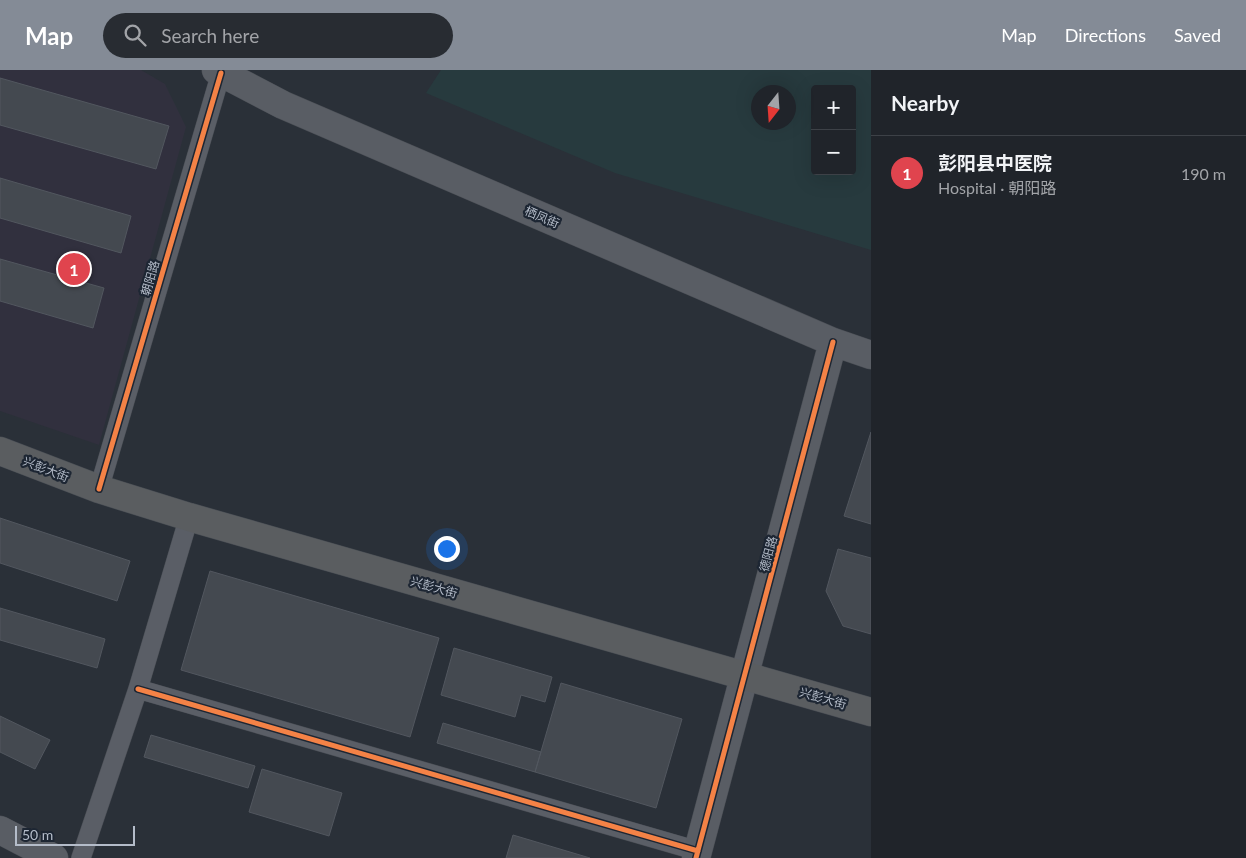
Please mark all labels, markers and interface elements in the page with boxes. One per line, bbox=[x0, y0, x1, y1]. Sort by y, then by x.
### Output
search box bbox=[103, 13, 453, 58]
text: Map bbox=[25, 21, 73, 50]
icon: search bbox=[121, 21, 149, 49]
text: Search here bbox=[161, 24, 259, 47]
text: Map bbox=[1001, 24, 1037, 46]
text: Directions bbox=[1065, 24, 1146, 46]
text: Saved bbox=[1174, 24, 1221, 46]
north arrow bbox=[751, 85, 796, 130]
map controls bbox=[811, 85, 856, 175]
button: + bbox=[811, 85, 856, 130]
text: Nearby bbox=[891, 90, 959, 115]
button: − bbox=[811, 130, 856, 175]
text: 彭阳县中医院 bbox=[938, 151, 1052, 174]
text: 1 bbox=[902, 164, 912, 183]
text: 190 m bbox=[1181, 164, 1226, 183]
text: Hospital · 朝阳路 bbox=[938, 178, 1057, 197]
street label: 栖凤街 bbox=[522, 203, 562, 231]
pin: 1 bbox=[58, 250, 90, 288]
street label: 朝阳路 bbox=[138, 259, 162, 297]
street label: 兴彭大街 bbox=[21, 453, 71, 485]
street label: 德阳路 bbox=[756, 535, 780, 573]
your location bbox=[434, 536, 460, 562]
street label: 兴彭大街 bbox=[409, 573, 459, 601]
street label: 兴彭大街 bbox=[798, 684, 848, 712]
scale bar bbox=[15, 823, 135, 846]
text: 50 m bbox=[22, 826, 53, 843]

